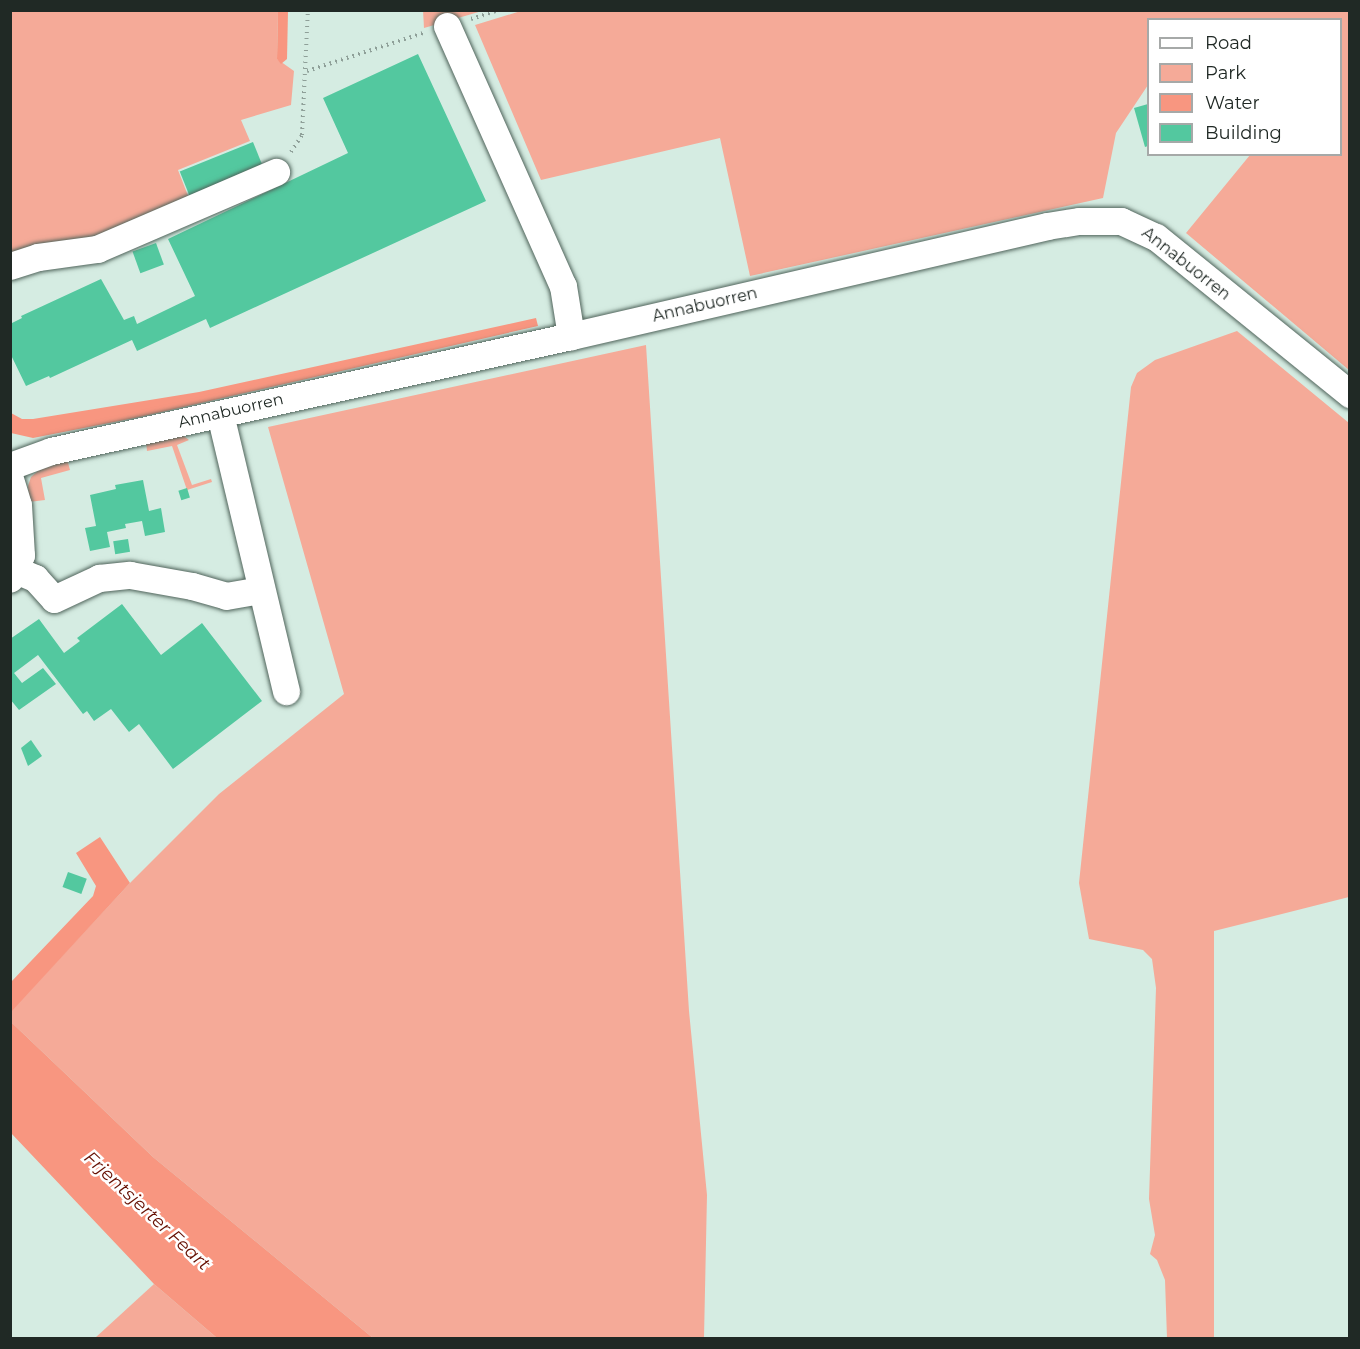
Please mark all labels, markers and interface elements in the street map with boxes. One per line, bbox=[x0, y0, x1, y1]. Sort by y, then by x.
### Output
legend bbox=[1147, 18, 1342, 156]
text: Road bbox=[1205, 32, 1252, 54]
text: Park bbox=[1205, 62, 1246, 84]
text: Water bbox=[1205, 92, 1260, 114]
text: Building bbox=[1205, 122, 1282, 144]
street label: Annabuorren bbox=[1138, 223, 1234, 305]
street label: Annabuorren bbox=[651, 284, 759, 326]
street label: Annabuorren bbox=[177, 390, 285, 432]
water label: Frjentsjerter Feart bbox=[79, 1147, 215, 1275]

